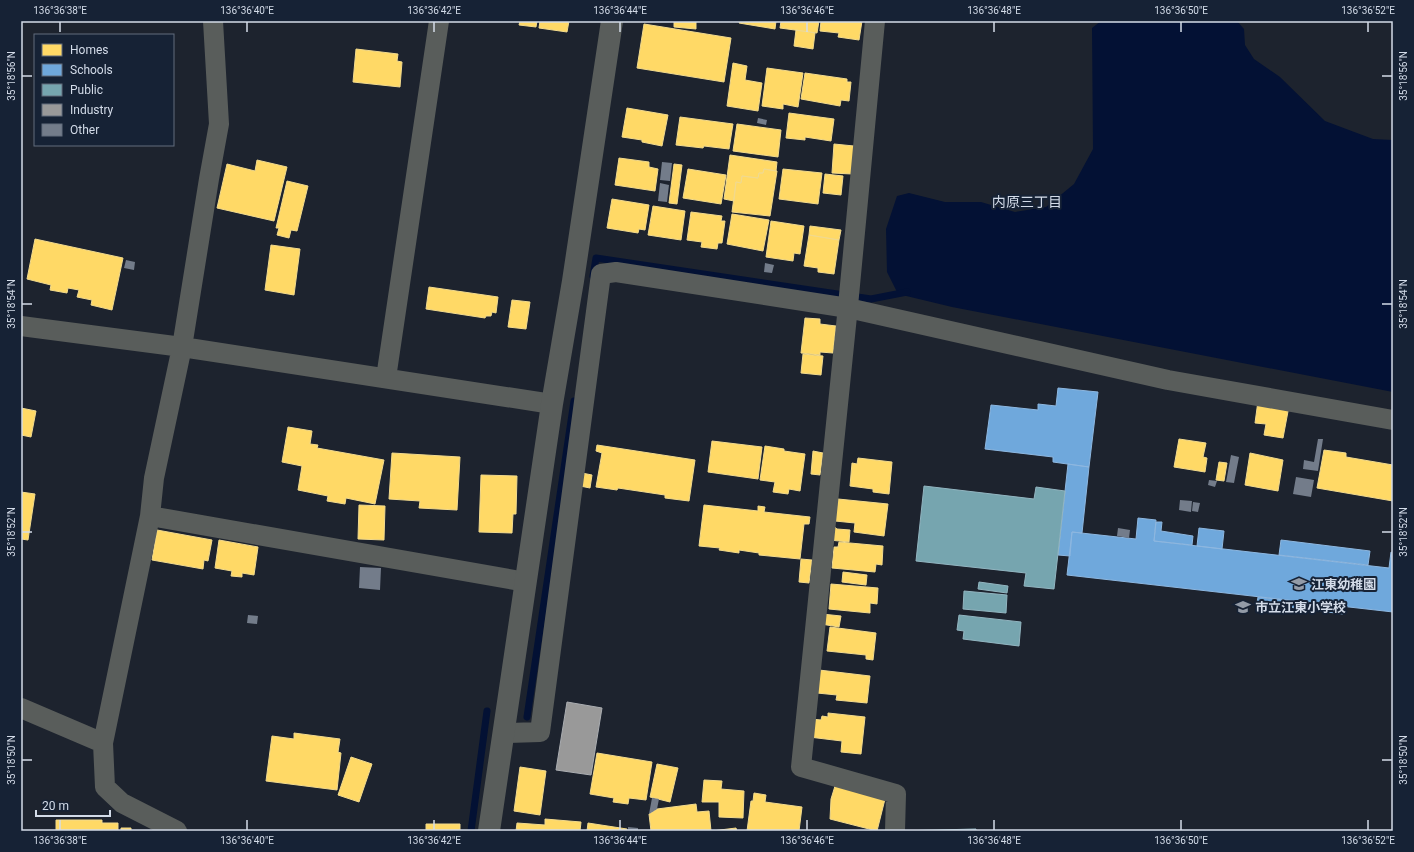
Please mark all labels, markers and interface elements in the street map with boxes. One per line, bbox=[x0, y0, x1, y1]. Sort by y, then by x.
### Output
text: 136°36'38"E bbox=[33, 5, 87, 16]
text: 136°36'40"E bbox=[220, 5, 274, 16]
text: 136°36'42"E bbox=[407, 5, 461, 16]
text: 136°36'44"E bbox=[593, 5, 647, 16]
text: 136°36'46"E bbox=[780, 5, 834, 16]
text: 136°36'48"E bbox=[967, 5, 1021, 16]
text: 136°36'50"E bbox=[1154, 5, 1208, 16]
text: 136°36'52"E bbox=[1341, 5, 1395, 16]
legend bbox=[34, 34, 174, 146]
text: Homes bbox=[70, 43, 108, 57]
text: 35°18'56"N bbox=[6, 51, 17, 101]
text: 35°18'56"N bbox=[1398, 51, 1409, 101]
text: Schools bbox=[70, 63, 113, 77]
text: Public bbox=[70, 83, 103, 97]
text: Industry bbox=[70, 103, 114, 117]
text: Other bbox=[70, 123, 99, 137]
district label: 内原三丁目 bbox=[992, 194, 1062, 210]
text: 35°18'54"N bbox=[6, 279, 17, 329]
text: 35°18'54"N bbox=[1398, 279, 1409, 329]
text: 35°18'52"N bbox=[6, 507, 17, 557]
text: 35°18'52"N bbox=[1398, 507, 1409, 557]
school or university icon: 江東幼稚園 bbox=[1290, 575, 1308, 593]
place label: 江東幼稚園 bbox=[1311, 577, 1376, 592]
school or university icon: 市立江東小学校 bbox=[1234, 598, 1252, 616]
place label: 市立江東小学校 bbox=[1255, 600, 1346, 615]
text: 35°18'50"N bbox=[6, 735, 17, 785]
text: 35°18'50"N bbox=[1398, 735, 1409, 785]
scale bar bbox=[36, 792, 110, 818]
text: 20 m bbox=[42, 799, 69, 813]
text: 136°36'38"E bbox=[33, 835, 87, 846]
text: 136°36'40"E bbox=[220, 835, 274, 846]
text: 136°36'42"E bbox=[407, 835, 461, 846]
text: 136°36'44"E bbox=[593, 835, 647, 846]
text: 136°36'46"E bbox=[780, 835, 834, 846]
text: 136°36'48"E bbox=[967, 835, 1021, 846]
text: 136°36'50"E bbox=[1154, 835, 1208, 846]
text: 136°36'52"E bbox=[1341, 835, 1395, 846]

